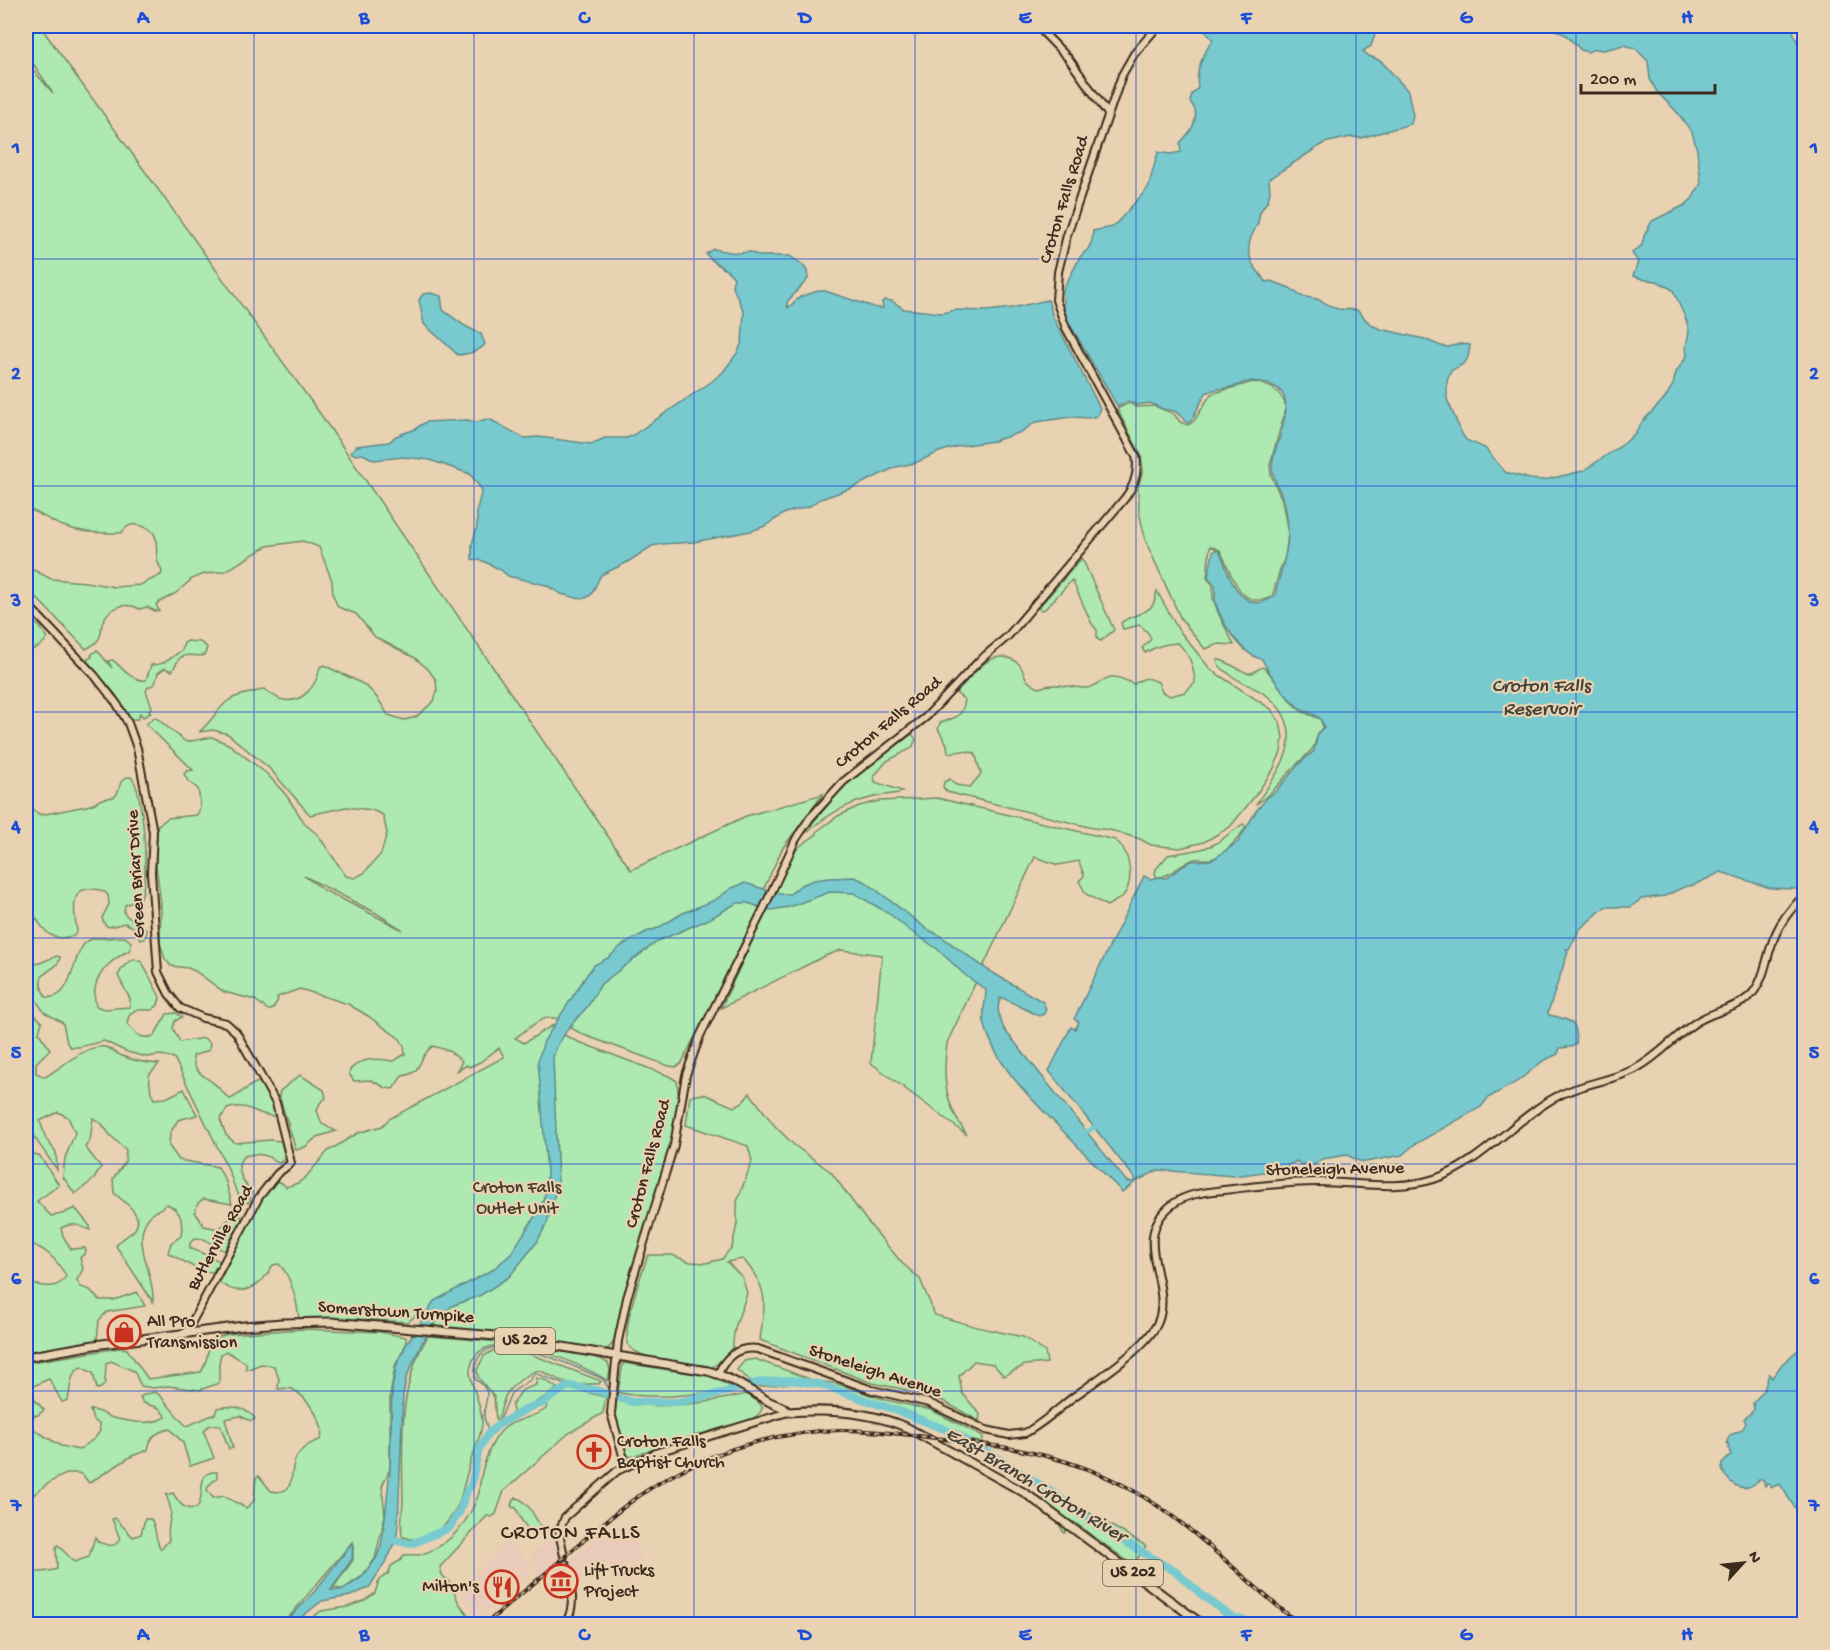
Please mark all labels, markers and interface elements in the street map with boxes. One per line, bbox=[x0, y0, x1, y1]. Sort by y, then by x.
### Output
text: A bbox=[136, 8, 151, 31]
text: B bbox=[358, 8, 370, 31]
text: C bbox=[578, 8, 592, 31]
text: D bbox=[796, 8, 812, 31]
text: E bbox=[1019, 8, 1033, 31]
text: F bbox=[1240, 8, 1253, 31]
text: G bbox=[1460, 8, 1474, 31]
text: H bbox=[1681, 8, 1693, 31]
scale bar bbox=[1581, 57, 1714, 95]
text: 200 m bbox=[1590, 70, 1637, 91]
street label: Croton Falls Road bbox=[1036, 132, 1095, 266]
text: 1 bbox=[11, 138, 20, 161]
text: 1 bbox=[1809, 138, 1818, 161]
text: 2 bbox=[11, 364, 21, 387]
text: 2 bbox=[1809, 364, 1819, 387]
text: 3 bbox=[10, 591, 21, 614]
text: 3 bbox=[1808, 591, 1819, 614]
street label: Croton Falls Road bbox=[832, 671, 948, 774]
water label: Croton Falls Reservoir bbox=[1492, 676, 1592, 722]
street label: Green Briar Drive bbox=[123, 809, 151, 939]
text: 4 bbox=[10, 817, 21, 840]
text: 4 bbox=[1808, 817, 1819, 840]
text: 5 bbox=[11, 1043, 22, 1066]
text: 5 bbox=[1809, 1043, 1820, 1066]
street label: Croton Falls Road bbox=[622, 1096, 677, 1231]
street label: Stoneleigh Avenue bbox=[1266, 1158, 1405, 1182]
park label: Croton Falls Outlet Unit bbox=[473, 1178, 563, 1220]
street label: Butlerville Road bbox=[183, 1180, 259, 1295]
text: 6 bbox=[11, 1269, 22, 1292]
text: 6 bbox=[1809, 1269, 1820, 1292]
street label: Somerstown Turnpike bbox=[317, 1297, 476, 1329]
place label: All Pro Transmission bbox=[146, 1312, 238, 1354]
shop icon: All Pro Transmission bbox=[106, 1314, 142, 1350]
road number: US 202 bbox=[495, 1328, 555, 1354]
street label: Stoneleigh Avenue bbox=[806, 1341, 945, 1404]
water label: East Branch Croton River bbox=[941, 1423, 1133, 1551]
place label: Croton Falls Baptist Church bbox=[616, 1432, 725, 1474]
church icon: Croton Falls Baptist Church bbox=[576, 1434, 612, 1470]
text: 7 bbox=[10, 1496, 23, 1519]
text: 7 bbox=[1808, 1496, 1821, 1519]
district label: CROTON FALLS bbox=[501, 1522, 641, 1547]
north arrow bbox=[1713, 1533, 1773, 1593]
text: N bbox=[1742, 1549, 1764, 1567]
road number: US 202 bbox=[1103, 1560, 1163, 1586]
place label: Lift Trucks Project bbox=[583, 1561, 656, 1603]
museum icon: Lift Trucks Project bbox=[543, 1563, 579, 1599]
restaurant icon: Milton's bbox=[484, 1569, 520, 1605]
place label: Milton's bbox=[422, 1577, 480, 1598]
text: A bbox=[136, 1625, 151, 1648]
text: B bbox=[358, 1625, 370, 1648]
text: C bbox=[578, 1625, 592, 1648]
text: D bbox=[796, 1625, 812, 1648]
text: E bbox=[1019, 1625, 1033, 1648]
text: F bbox=[1240, 1625, 1253, 1648]
text: G bbox=[1460, 1625, 1474, 1648]
text: H bbox=[1681, 1625, 1693, 1648]

